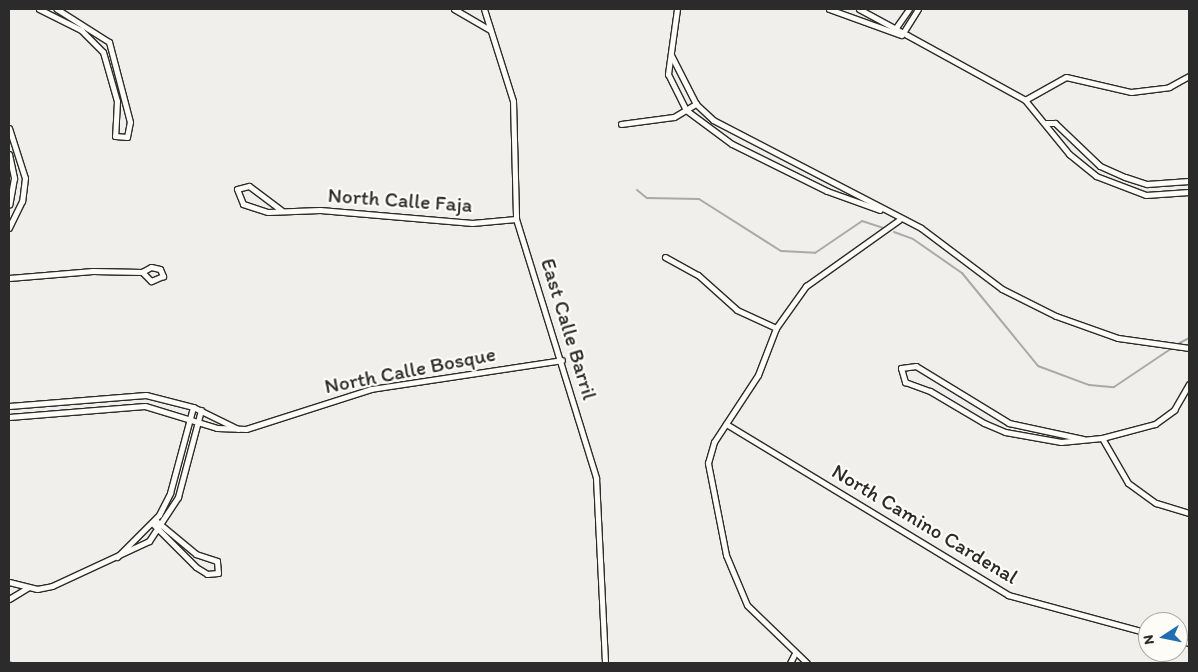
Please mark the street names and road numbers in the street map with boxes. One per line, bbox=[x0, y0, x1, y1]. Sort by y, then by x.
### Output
street label: North Calle Faja bbox=[327, 182, 473, 218]
street label: East Calle Barril bbox=[535, 255, 603, 403]
street label: North Calle Bosque bbox=[322, 341, 498, 399]
street label: North Camino Cardenal bbox=[827, 458, 1023, 590]

